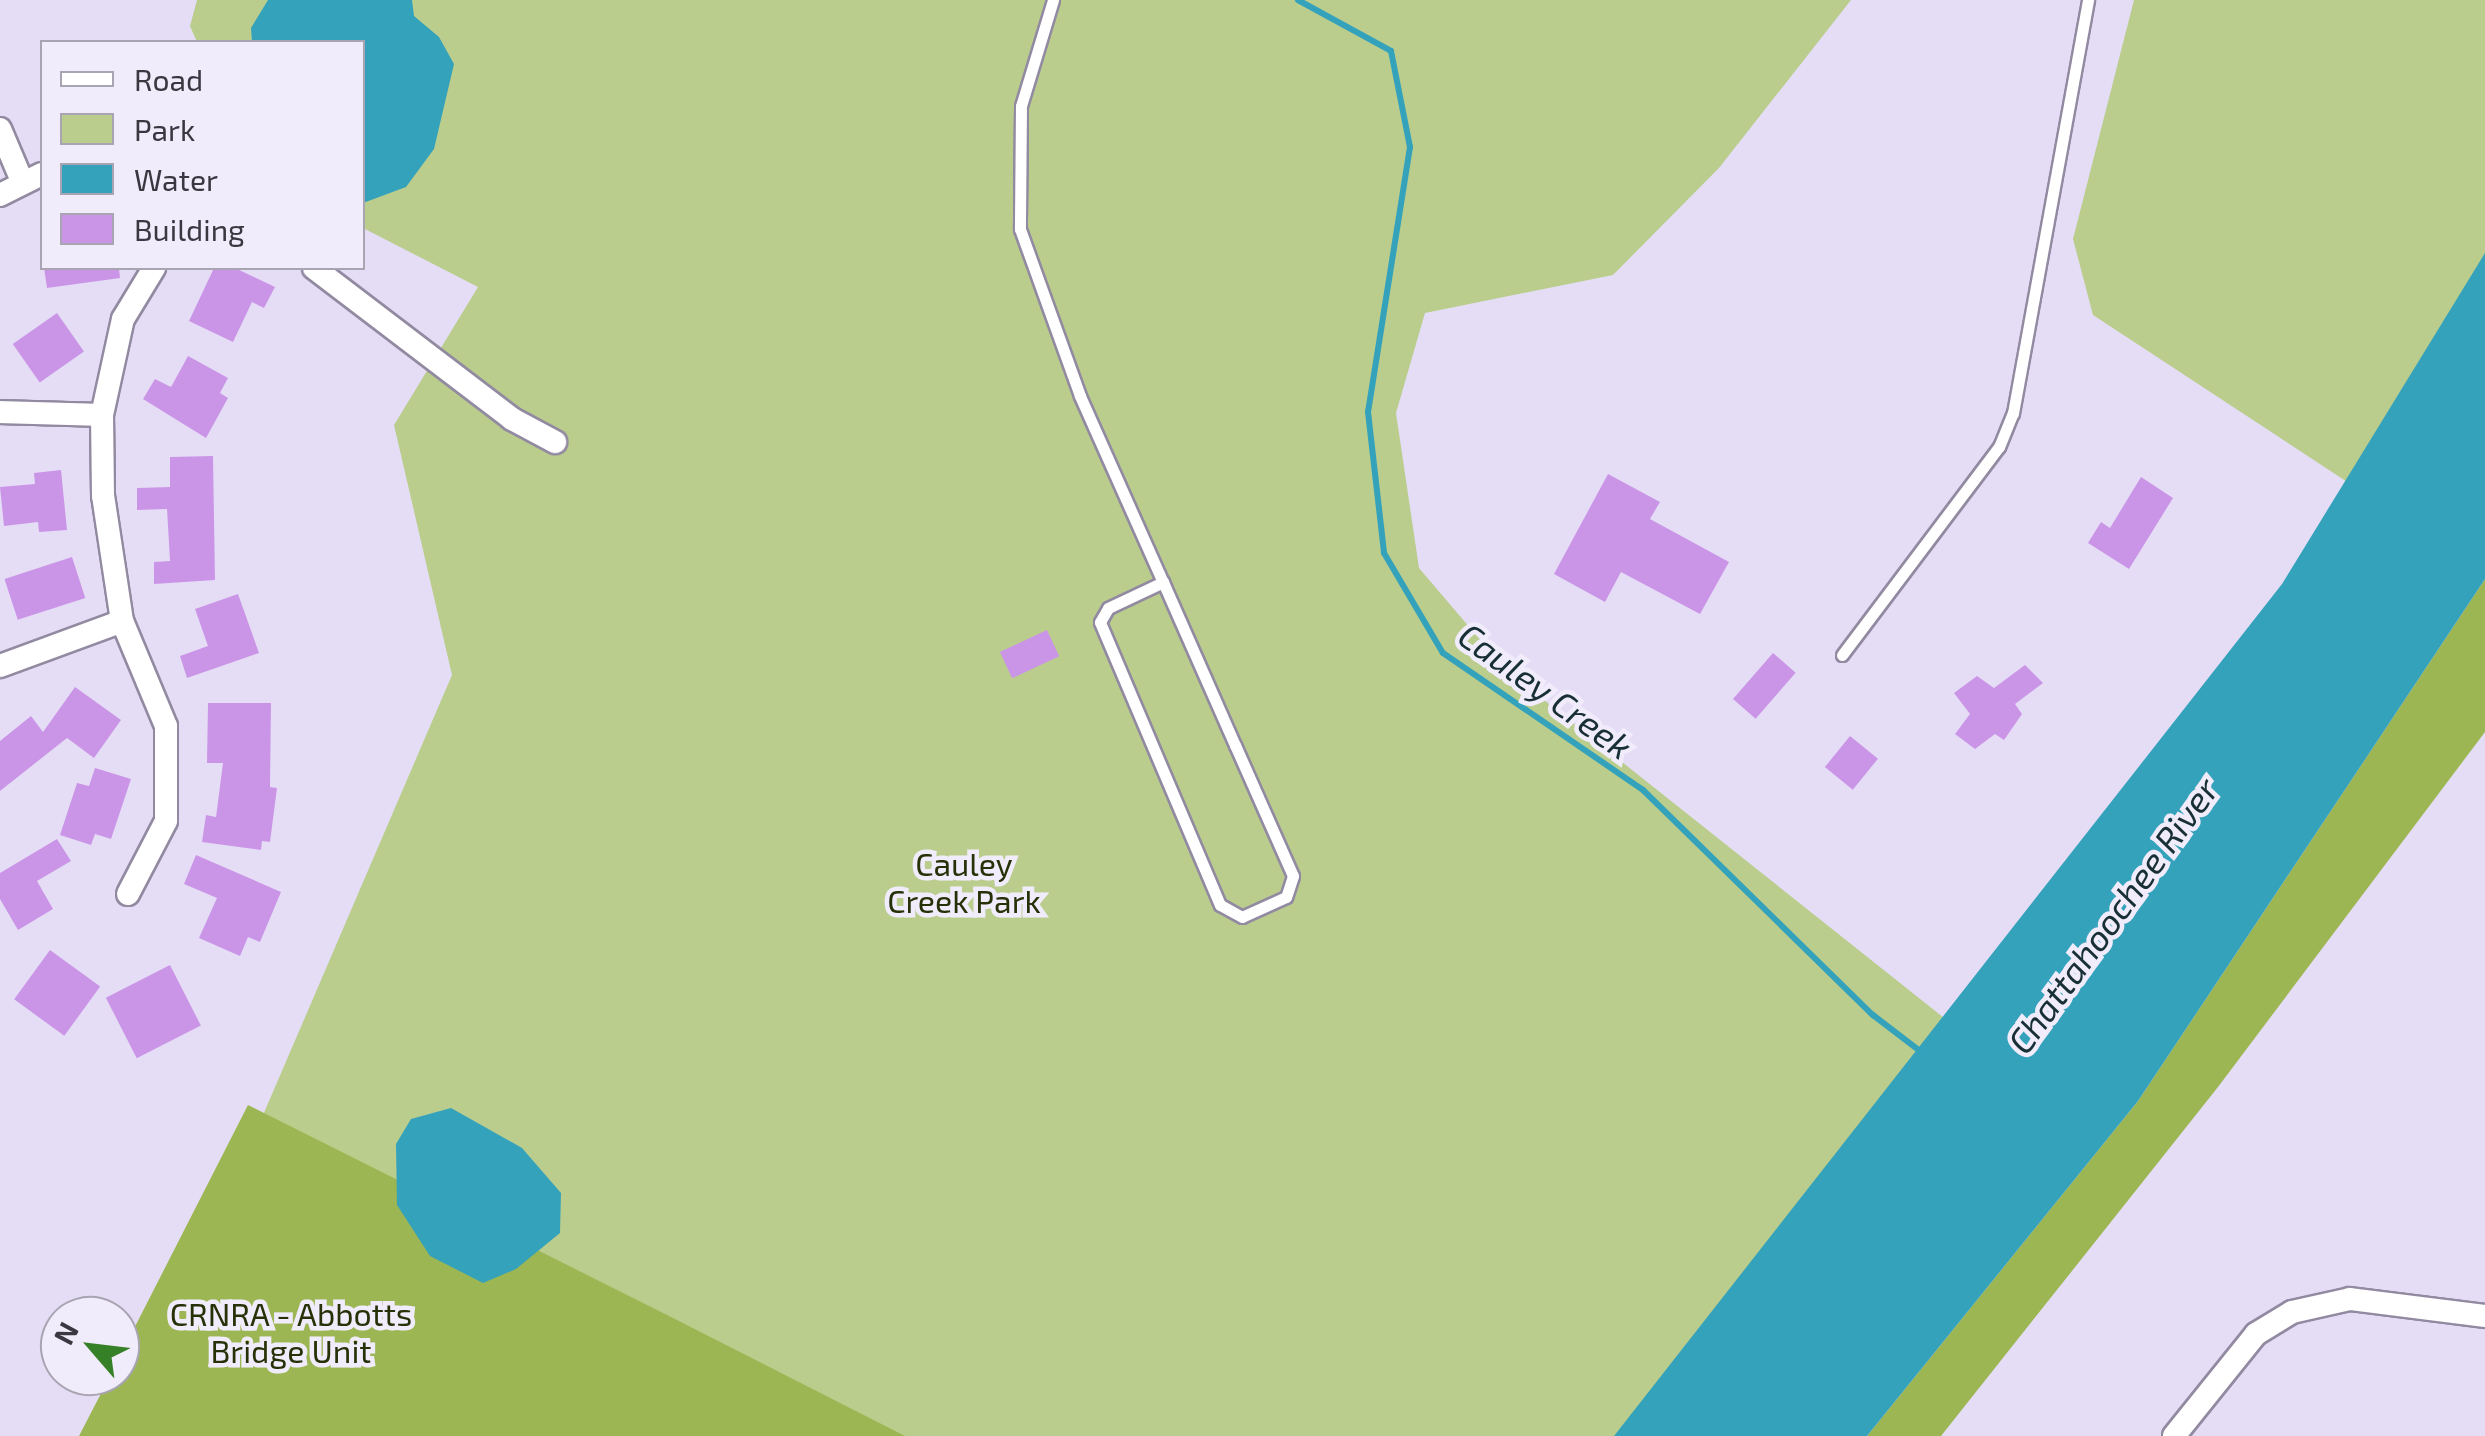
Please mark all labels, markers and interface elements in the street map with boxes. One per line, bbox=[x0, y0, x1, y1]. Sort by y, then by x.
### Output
legend bbox=[40, 40, 365, 270]
text: Road bbox=[134, 61, 203, 97]
text: Park bbox=[134, 111, 195, 147]
text: Water bbox=[134, 161, 218, 197]
text: Building bbox=[134, 211, 245, 247]
water label: Cauley Creek bbox=[1451, 613, 1641, 767]
water label: Chattahoochee River bbox=[1998, 769, 2226, 1061]
park label: Cauley Creek Park bbox=[887, 845, 1041, 920]
park label: CRNRA - Abbotts Bridge Unit bbox=[169, 1295, 413, 1370]
north arrow bbox=[40, 1296, 140, 1396]
text: N bbox=[46, 1316, 85, 1350]

